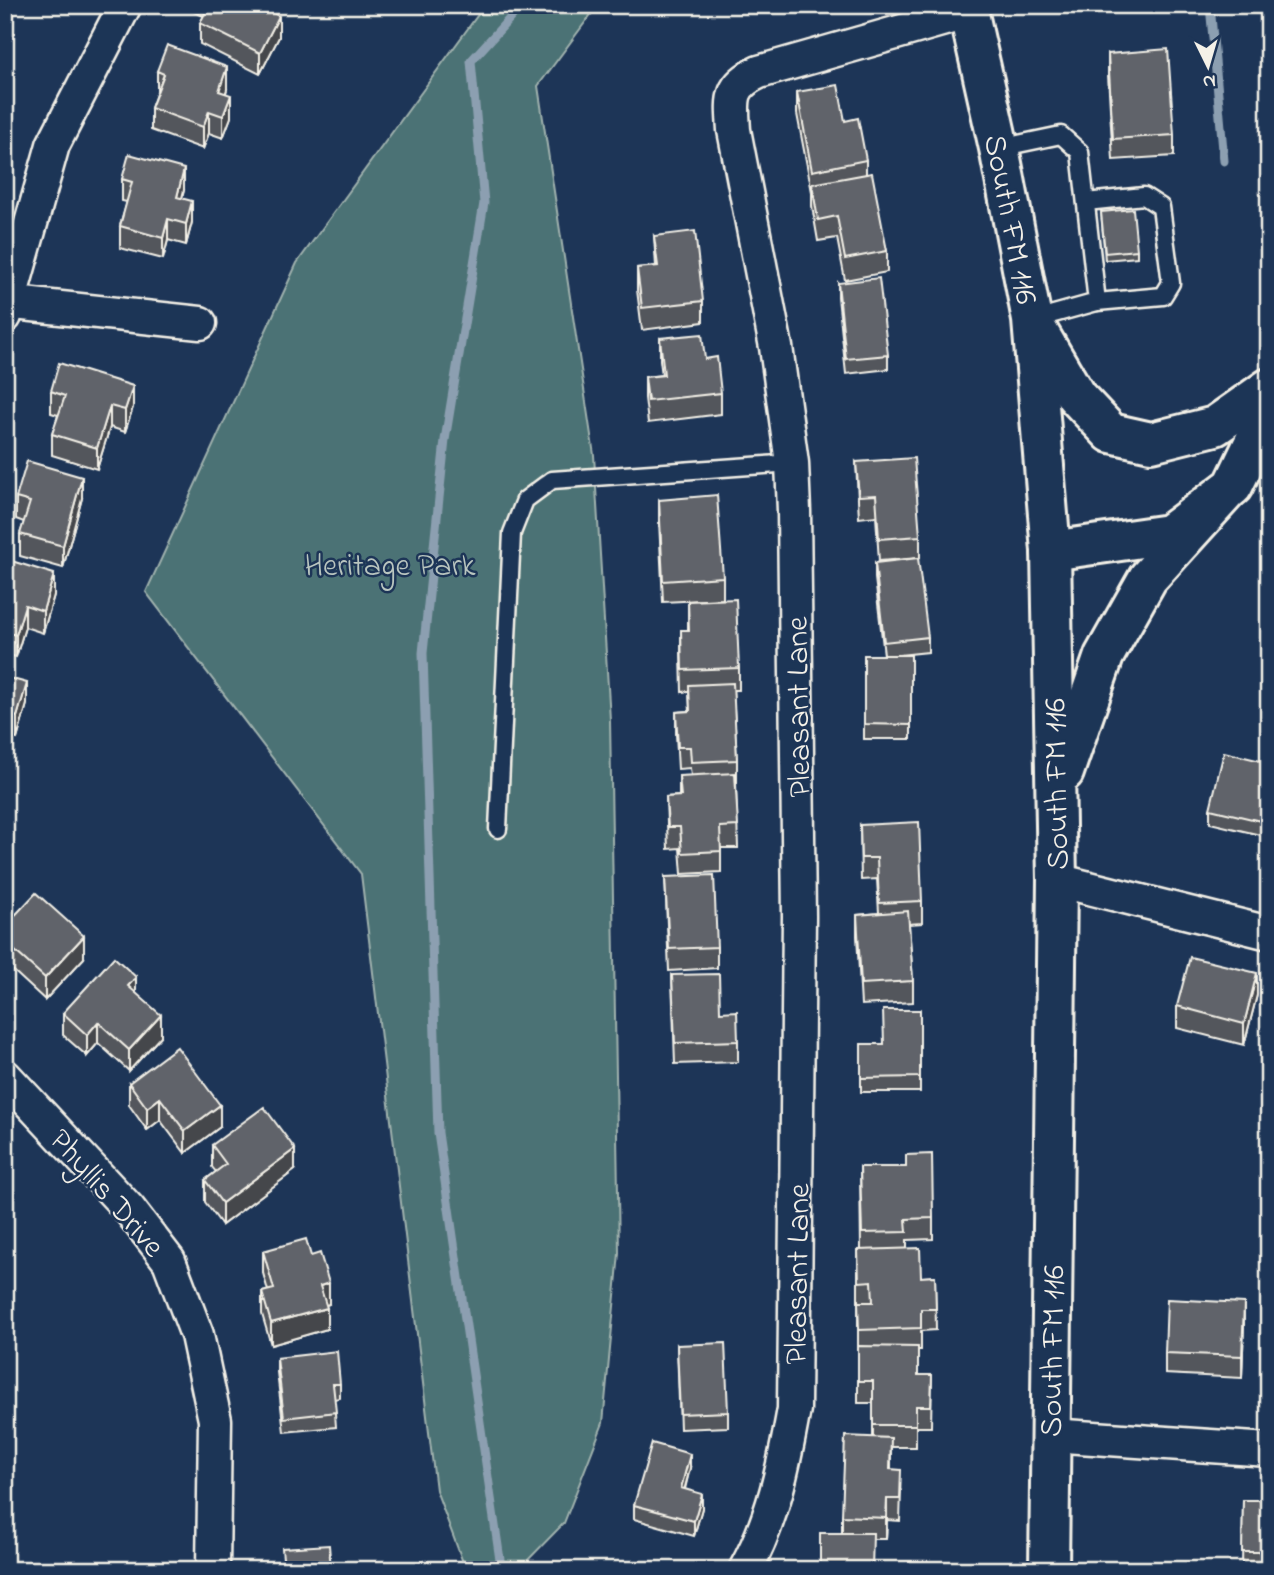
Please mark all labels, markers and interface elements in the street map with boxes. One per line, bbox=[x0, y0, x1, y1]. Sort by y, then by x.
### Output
north arrow bbox=[1172, 32, 1242, 102]
text: N bbox=[1202, 66, 1217, 94]
street label: South FM 116 bbox=[969, 131, 1048, 309]
park label: Heritage Park bbox=[304, 544, 477, 591]
street label: Pleasant Lane bbox=[775, 615, 826, 798]
street label: South FM 116 bbox=[1034, 698, 1083, 870]
street label: Phyllis Drive bbox=[36, 1120, 175, 1270]
street label: Pleasant Lane bbox=[774, 1183, 825, 1365]
street label: South FM 116 bbox=[1030, 1265, 1079, 1437]

